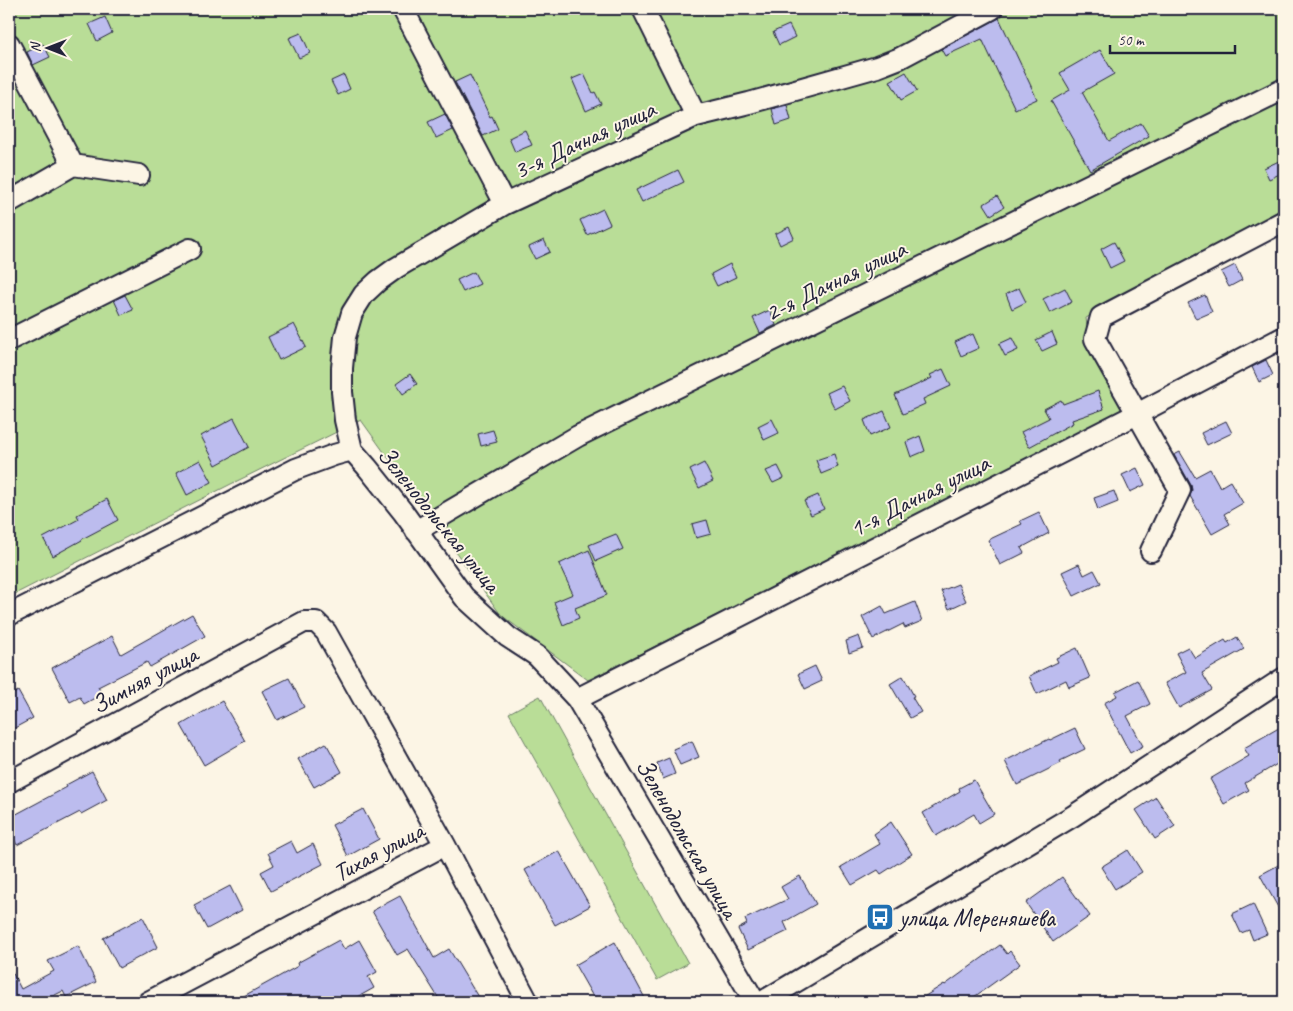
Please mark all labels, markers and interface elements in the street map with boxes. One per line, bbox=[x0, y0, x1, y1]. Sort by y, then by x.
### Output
north arrow bbox=[22, 22, 72, 72]
scale bar bbox=[1110, 22, 1236, 54]
text: 50 m bbox=[1118, 31, 1145, 50]
text: N bbox=[27, 41, 44, 52]
street label: 3-я Дачная улица bbox=[508, 92, 662, 187]
street label: 2-я Дачная улица bbox=[760, 232, 913, 329]
street label: Зеленодольская улица bbox=[370, 440, 510, 602]
street label: 1-я Дачная улица bbox=[844, 446, 997, 545]
street label: Зимняя улица bbox=[86, 637, 206, 721]
street label: Зеленодольская улица bbox=[628, 753, 747, 927]
street label: Тихая улица bbox=[327, 813, 432, 889]
bus stop icon: улица Мереняшева bbox=[865, 902, 895, 932]
place label: улица Мереняшева bbox=[897, 902, 1057, 934]

